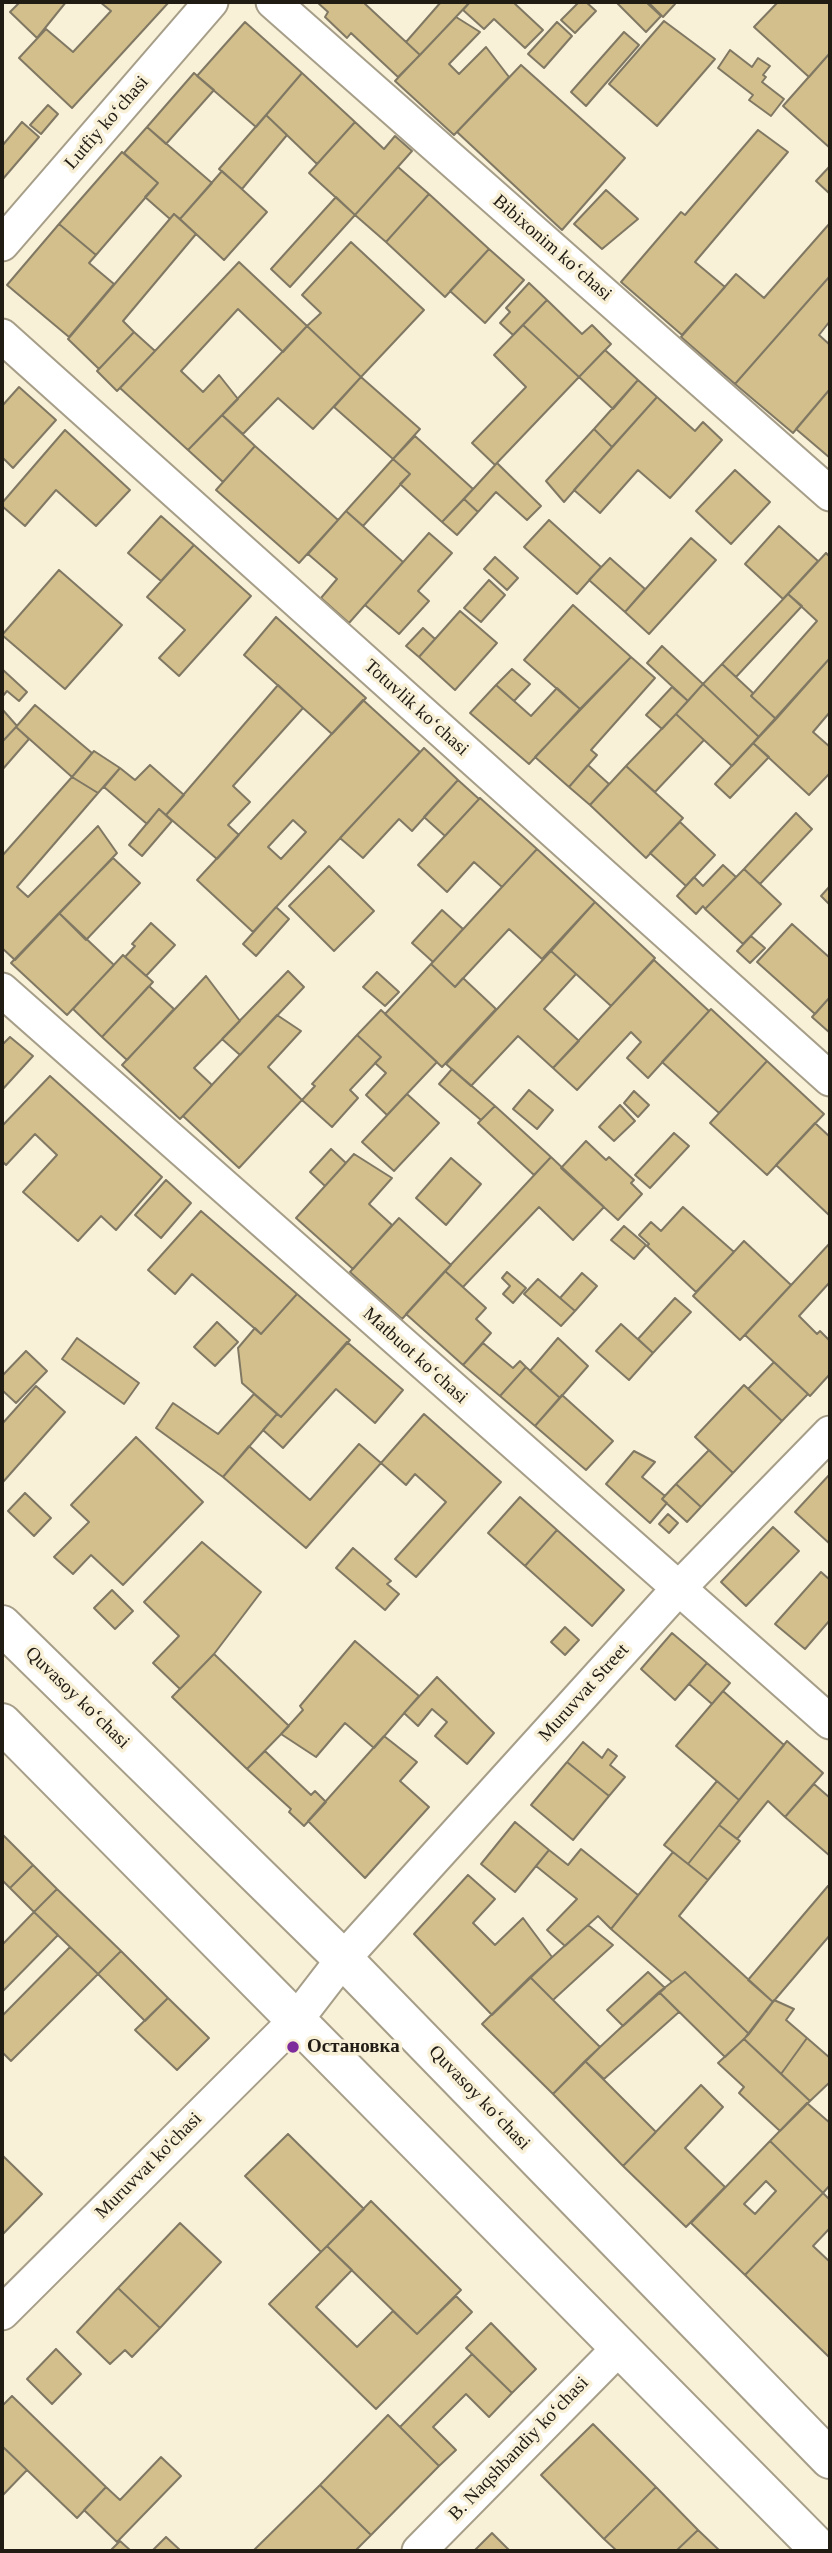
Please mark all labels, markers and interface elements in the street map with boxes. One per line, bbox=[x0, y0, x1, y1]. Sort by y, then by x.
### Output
street label: Lutfiy koʻchasi bbox=[60, 72, 154, 174]
street label: Bibixonim koʻchasi bbox=[488, 190, 616, 306]
street label: Totuvlik koʻchasi bbox=[359, 655, 473, 761]
street label: Matbuot koʻchasi bbox=[358, 1303, 472, 1409]
street label: Muruvvat Street bbox=[534, 1639, 634, 1747]
street label: Quvasoy koʻchasi bbox=[20, 1642, 134, 1754]
place label: Остановка bbox=[307, 2036, 400, 2058]
marker: Остановка bbox=[285, 2039, 301, 2055]
street label: Quvasoy koʻchasi bbox=[423, 2041, 535, 2155]
street label: Muruvvat ko'chasi bbox=[91, 2108, 207, 2224]
street label: B. Naqshbandiy koʻchasi bbox=[444, 2372, 594, 2526]

